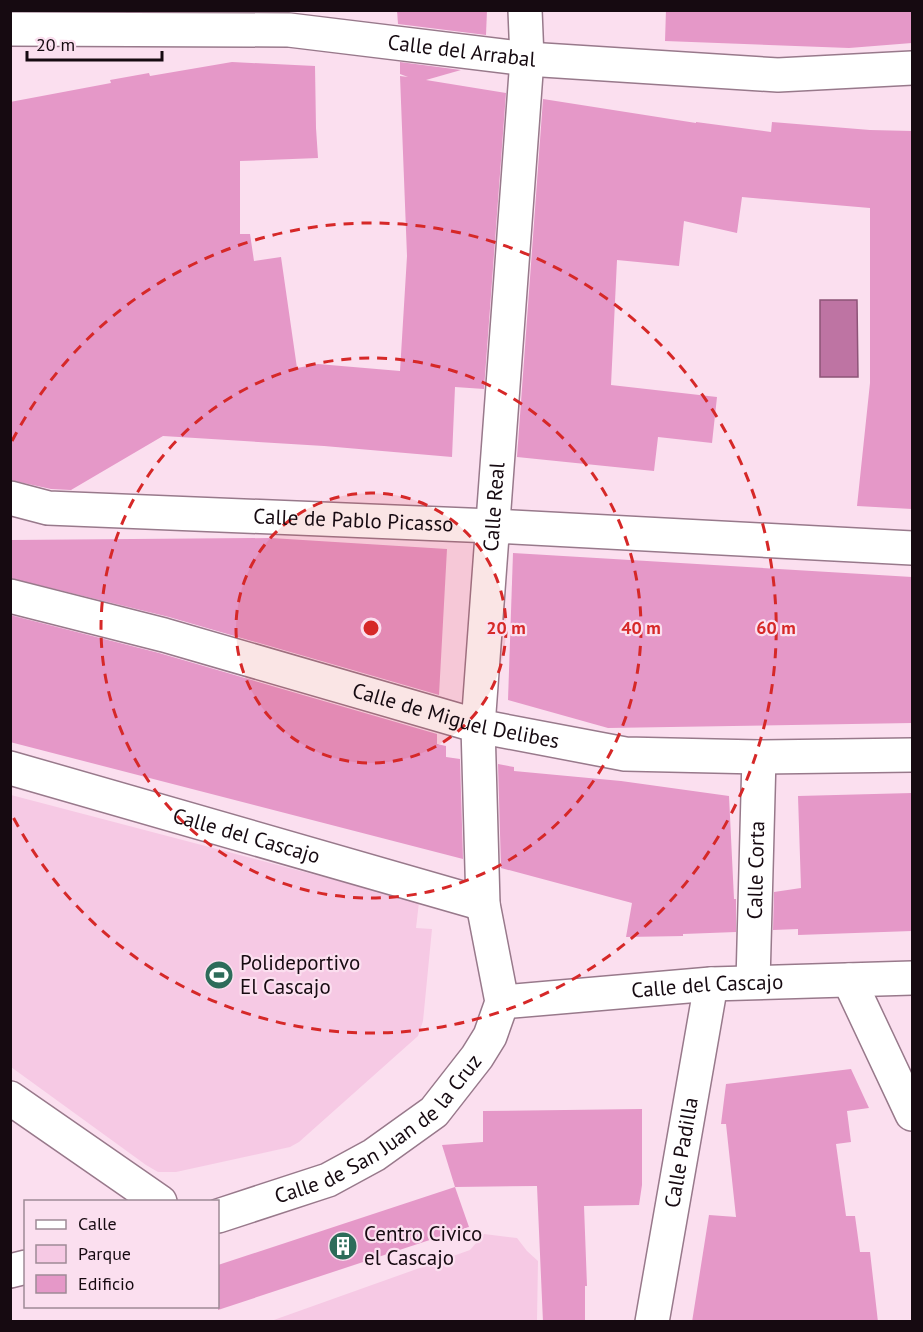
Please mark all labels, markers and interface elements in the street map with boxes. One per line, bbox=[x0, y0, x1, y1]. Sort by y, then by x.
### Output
scale bar bbox=[27, 24, 162, 62]
street label: Calle del Arrabal bbox=[386, 28, 536, 73]
text: 20 m bbox=[36, 33, 75, 56]
street label: Calle Real bbox=[477, 461, 510, 552]
street label: Calle de Pablo Picasso bbox=[253, 502, 454, 537]
text: 20 m bbox=[486, 616, 526, 639]
text: 40 m bbox=[621, 616, 661, 639]
text: 60 m bbox=[756, 616, 796, 639]
centre of rings bbox=[361, 618, 381, 638]
street label: Calle de Miguel Delibes bbox=[349, 676, 562, 754]
street label: Calle del Cascajo bbox=[170, 802, 323, 869]
street label: Calle Corta bbox=[741, 820, 770, 920]
place label: Polideportivo El Cascajo bbox=[240, 949, 360, 1000]
sports icon: Polideportivo El Cascajo bbox=[203, 959, 235, 991]
street label: Calle del Cascajo bbox=[630, 968, 784, 1004]
street label: Calle de San Juan de la Cruz bbox=[271, 1048, 487, 1210]
street label: Calle Padilla bbox=[658, 1095, 704, 1210]
legend bbox=[24, 1200, 219, 1308]
text: Calle bbox=[78, 1212, 117, 1235]
place label: Centro Civico el Cascajo bbox=[364, 1220, 482, 1271]
building icon: Centro Civico el Cascajo bbox=[327, 1230, 359, 1262]
text: Parque bbox=[78, 1242, 131, 1265]
text: Edificio bbox=[78, 1272, 134, 1295]

